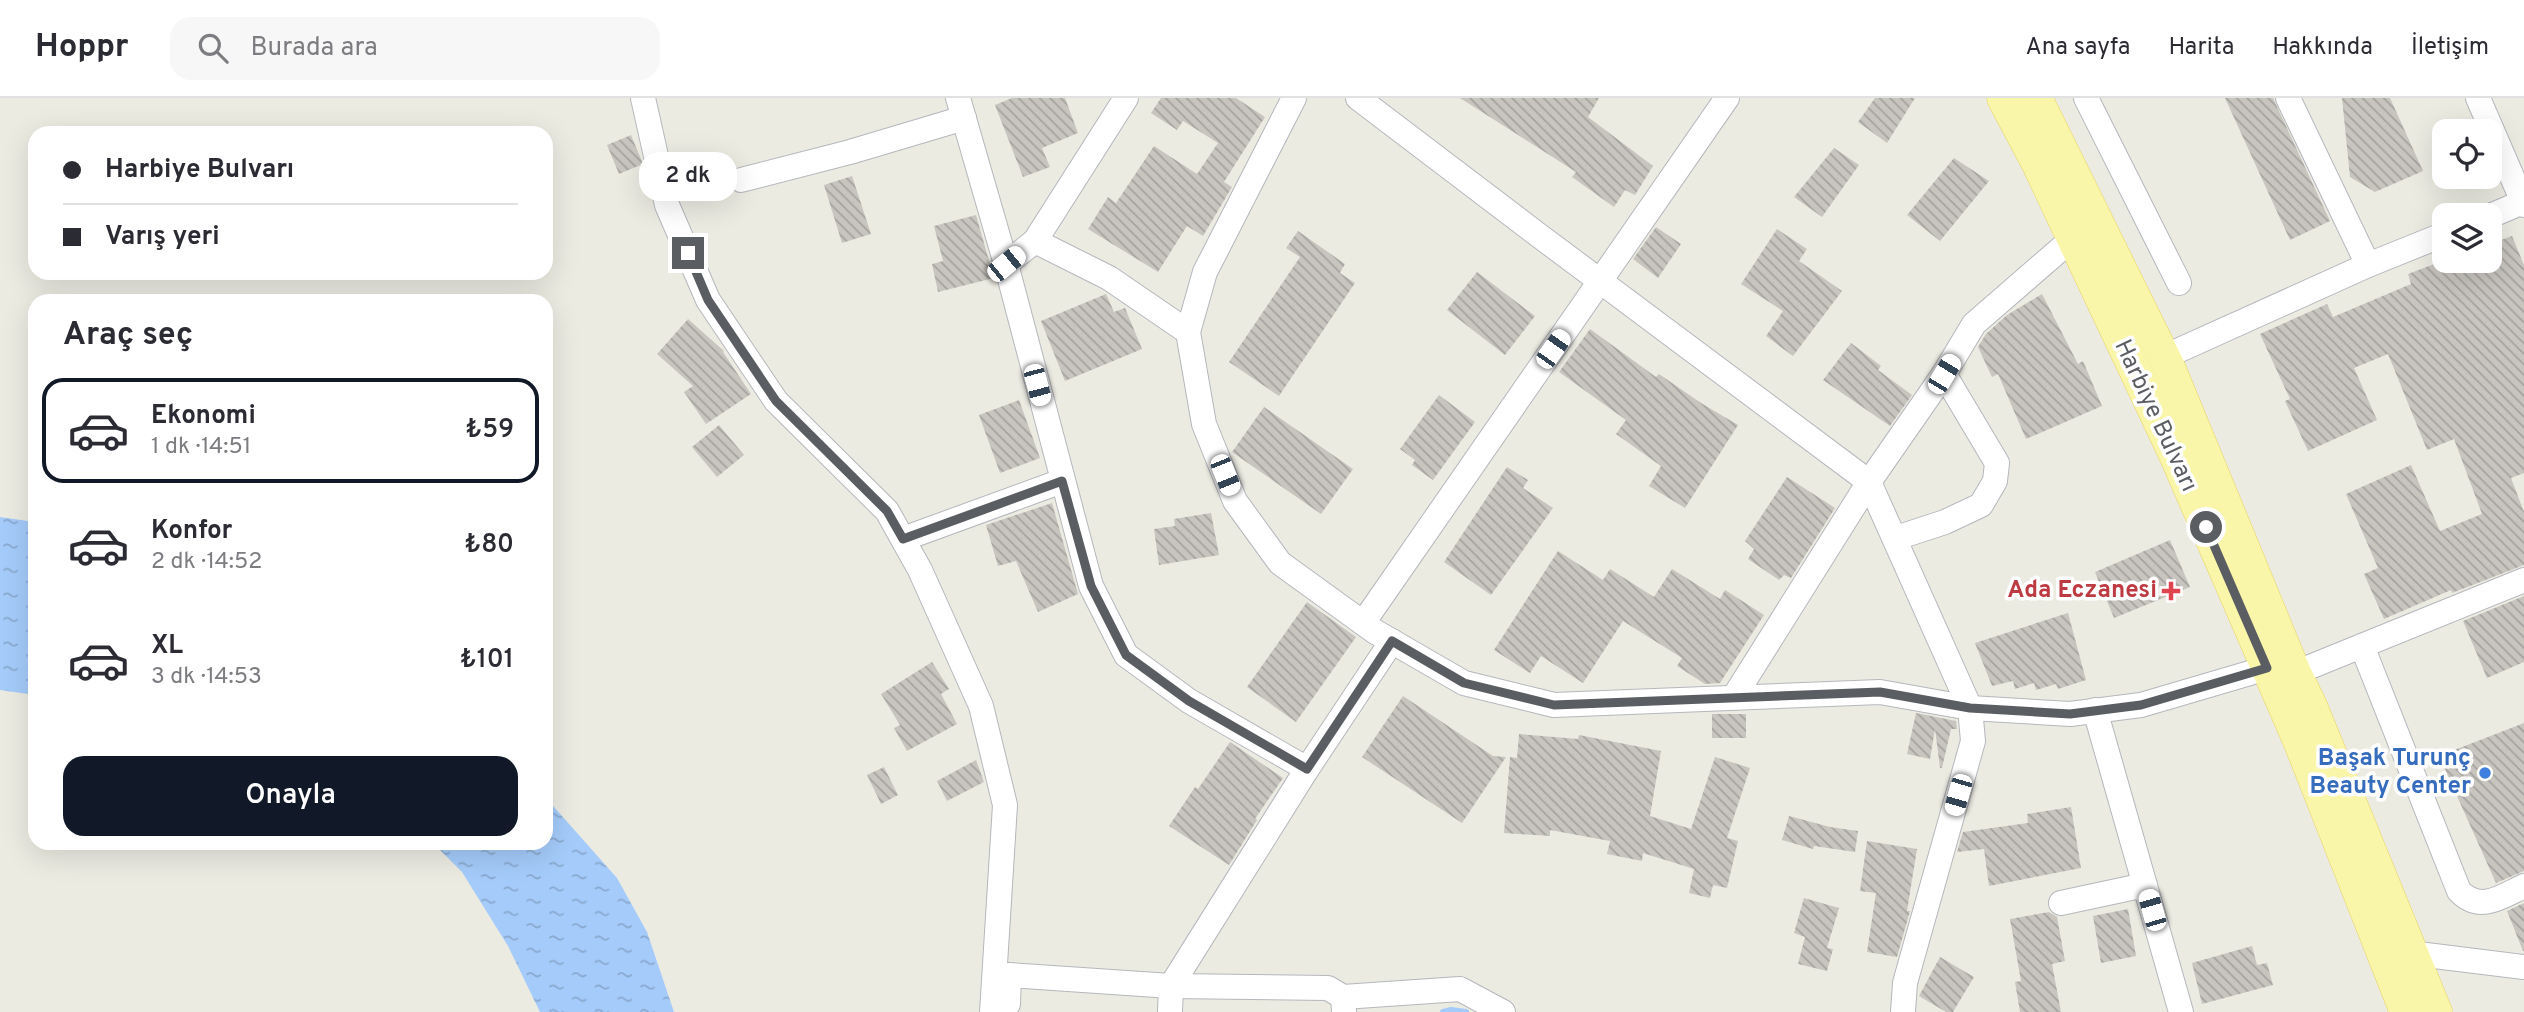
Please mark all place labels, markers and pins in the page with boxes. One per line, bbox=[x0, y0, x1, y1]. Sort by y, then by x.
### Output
place label: Ada Eczanesi bbox=[2007, 576, 2157, 606]
marker: Ada Eczanesi bbox=[2163, 583, 2179, 599]
place label: Başak Turunç Beauty Center bbox=[2310, 744, 2471, 802]
marker: Başak Turunç Beauty Center bbox=[2477, 765, 2493, 781]

